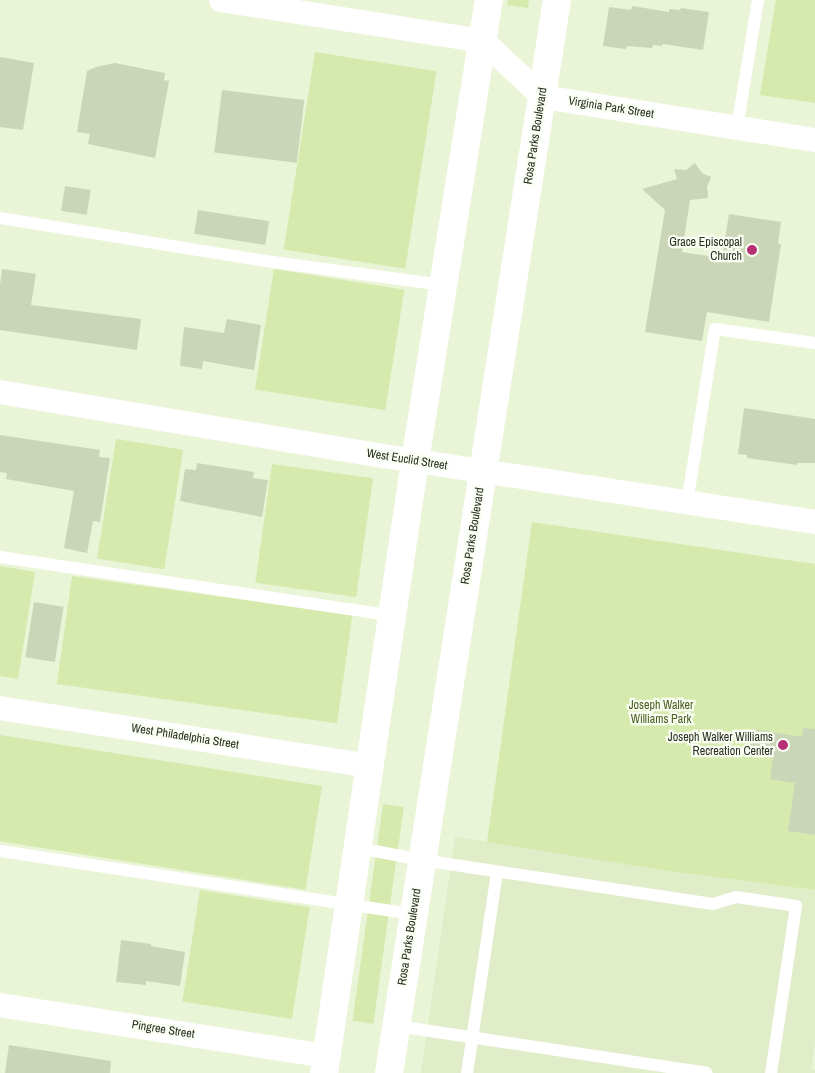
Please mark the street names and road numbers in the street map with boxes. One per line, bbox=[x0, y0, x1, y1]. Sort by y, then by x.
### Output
street label: Rosa Parks Boulevard bbox=[521, 87, 551, 185]
street label: Virginia Park Street bbox=[567, 94, 655, 122]
street label: West Euclid Street bbox=[366, 447, 448, 473]
street label: Rosa Parks Boulevard bbox=[458, 487, 488, 585]
street label: West Philadelphia Street bbox=[130, 721, 240, 753]
street label: Rosa Parks Boulevard bbox=[395, 888, 425, 986]
street label: Pingree Street bbox=[131, 1018, 195, 1042]

